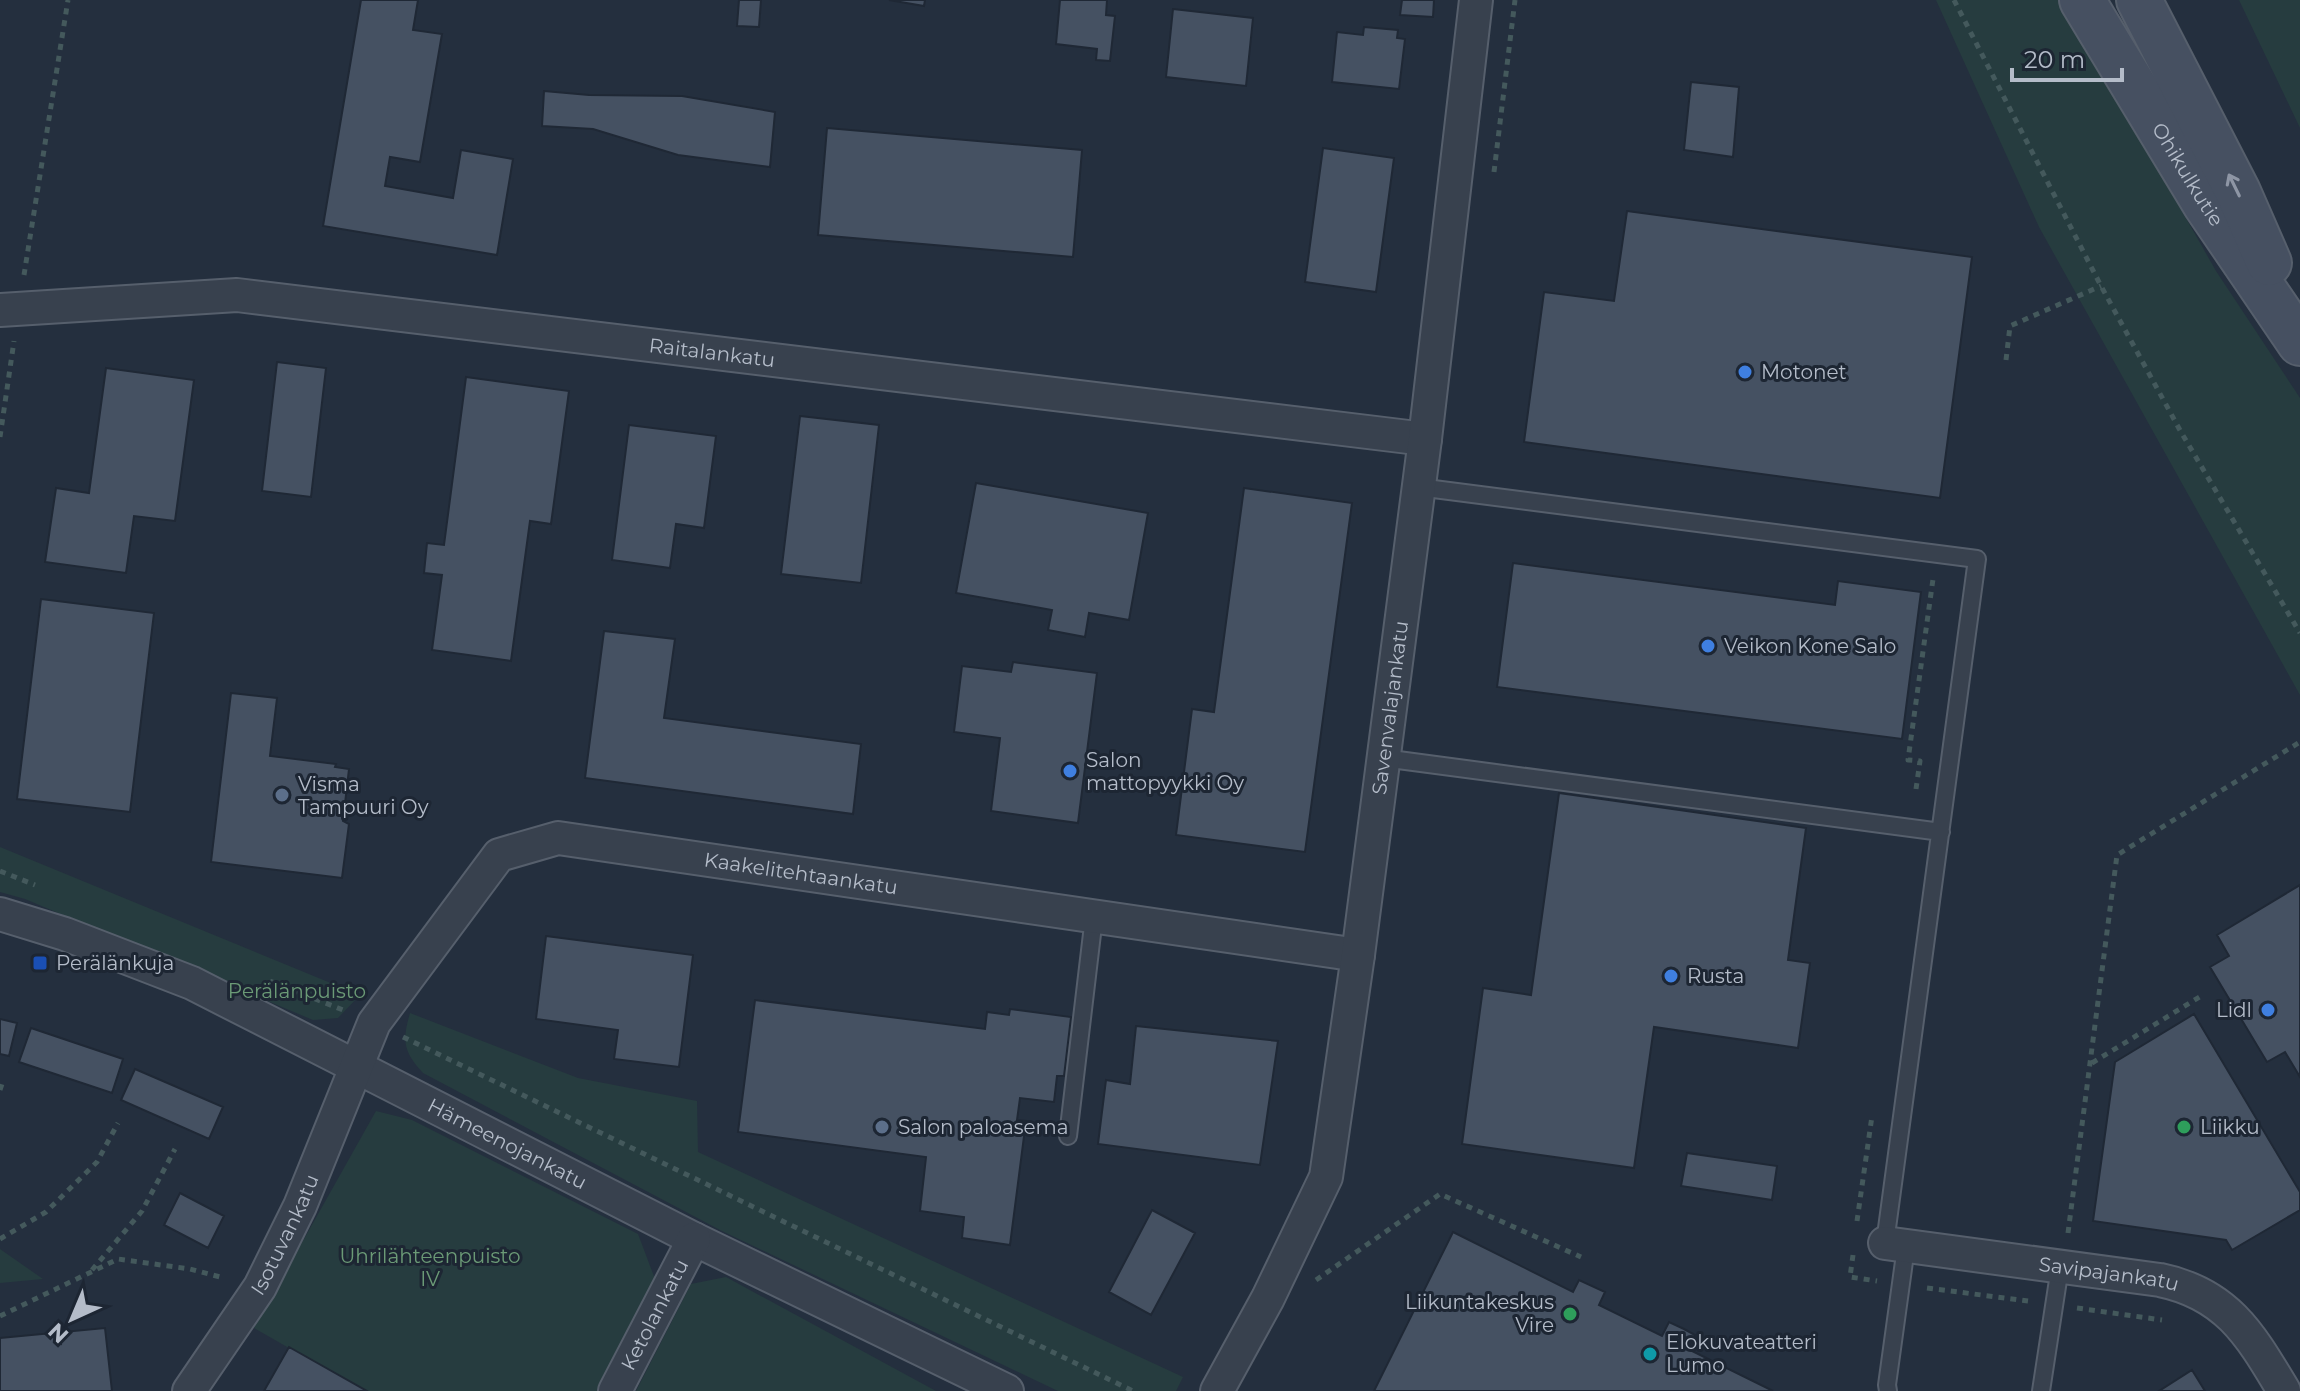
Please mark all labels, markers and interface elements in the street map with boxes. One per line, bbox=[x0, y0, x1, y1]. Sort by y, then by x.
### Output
scale bar bbox=[2012, 32, 2122, 82]
text: 20 m bbox=[2024, 45, 2085, 74]
street label: Ohikulkutie bbox=[2147, 118, 2229, 231]
one-way arrow bbox=[2226, 174, 2242, 198]
street label: Raitalankatu bbox=[648, 333, 776, 372]
place label: Motonet bbox=[1761, 360, 1847, 384]
marker: Motonet bbox=[1736, 363, 1754, 381]
street label: Savenvalajankatu bbox=[1367, 619, 1413, 796]
place label: Veikon Kone Salo bbox=[1724, 634, 1896, 658]
marker: Veikon Kone Salo bbox=[1699, 637, 1717, 655]
place label: Salon mattopyykki Oy bbox=[1086, 748, 1244, 795]
marker: Salon mattopyykki Oy bbox=[1061, 762, 1079, 780]
place label: Visma Tampuuri Oy bbox=[298, 772, 429, 819]
marker: Visma Tampuuri Oy bbox=[273, 786, 291, 804]
street label: Kaakelitehtaankatu bbox=[703, 848, 899, 900]
place label: Perälänkuja bbox=[56, 951, 174, 975]
marker: Perälänkuja bbox=[31, 954, 49, 972]
place label: Rusta bbox=[1687, 964, 1744, 988]
marker: Rusta bbox=[1662, 967, 1680, 985]
park label: Perälänpuisto bbox=[228, 979, 366, 1003]
place label: Lidl bbox=[2216, 998, 2252, 1022]
marker: Lidl bbox=[2259, 1001, 2277, 1019]
street label: Hämeenojankatu bbox=[424, 1093, 591, 1194]
place label: Salon paloasema bbox=[898, 1115, 1069, 1139]
place label: Liikku bbox=[2200, 1115, 2260, 1139]
marker: Salon paloasema bbox=[873, 1118, 891, 1136]
marker: Liikku bbox=[2175, 1118, 2193, 1136]
street label: Isotuvankatu bbox=[246, 1171, 324, 1300]
park label: Uhrilähteenpuisto IV bbox=[339, 1244, 521, 1291]
street label: Savipajankatu bbox=[2037, 1252, 2182, 1296]
street label: Ketolankatu bbox=[616, 1255, 693, 1374]
north arrow bbox=[32, 1279, 112, 1359]
place label: Liikuntakeskus Vire bbox=[1405, 1290, 1554, 1337]
marker: Liikuntakeskus Vire bbox=[1561, 1305, 1579, 1323]
text: N bbox=[43, 1317, 74, 1349]
place label: Elokuvateatteri Lumo bbox=[1666, 1330, 1817, 1377]
marker: Elokuvateatteri Lumo bbox=[1641, 1345, 1659, 1363]

